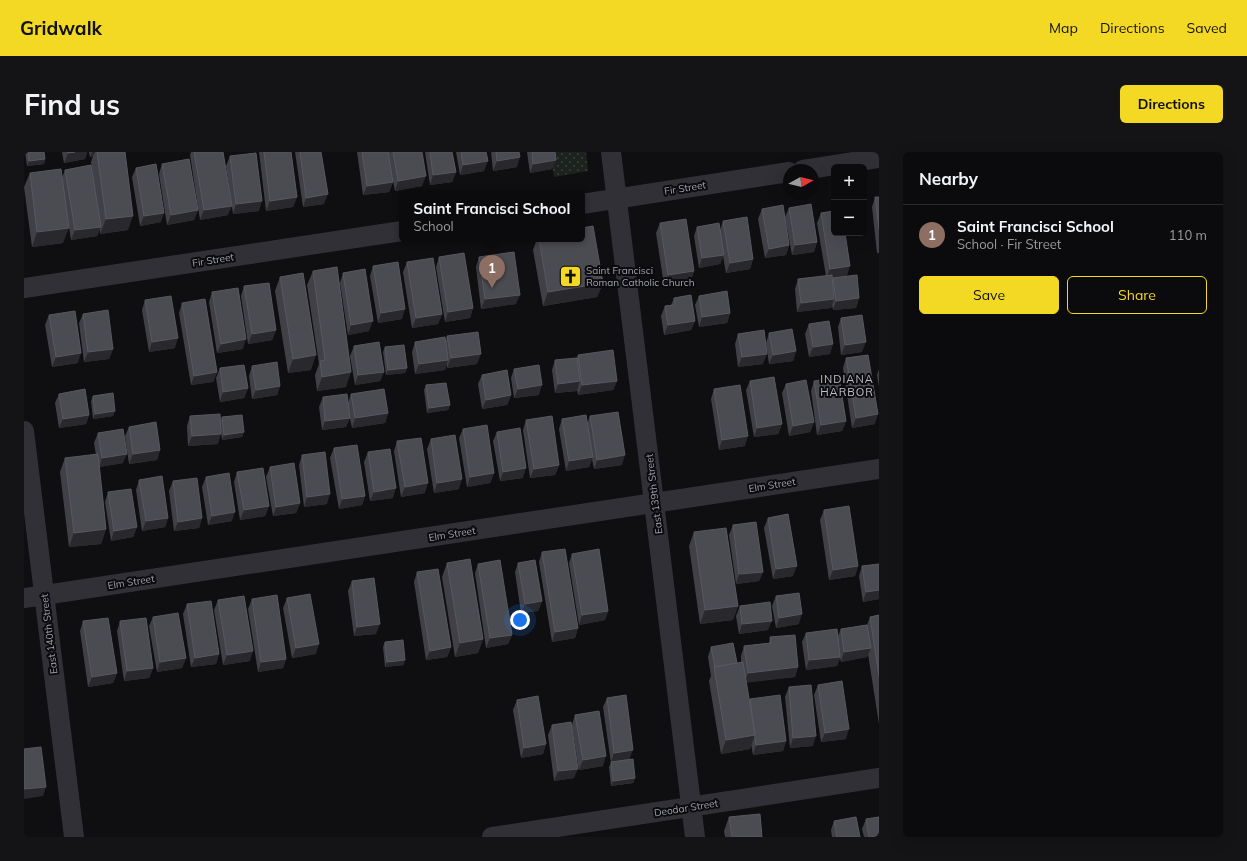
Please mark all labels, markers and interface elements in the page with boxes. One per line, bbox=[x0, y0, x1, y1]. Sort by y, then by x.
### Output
text: Gridwalk bbox=[20, 16, 102, 40]
text: Map bbox=[1049, 19, 1078, 37]
text: Directions bbox=[1100, 19, 1165, 37]
text: Saved bbox=[1187, 19, 1227, 37]
button: Directions bbox=[1120, 85, 1223, 123]
text: Find us bbox=[24, 87, 120, 122]
north arrow bbox=[783, 164, 819, 200]
map controls bbox=[831, 164, 867, 236]
button: + bbox=[831, 164, 867, 200]
text: Nearby bbox=[919, 168, 978, 189]
street label: Fir Street bbox=[663, 178, 707, 198]
popup bbox=[399, 190, 585, 242]
text: Saint Francisci School bbox=[414, 199, 570, 218]
button: − bbox=[831, 200, 867, 236]
text: Saint Francisci School bbox=[957, 217, 1114, 236]
text: School bbox=[414, 218, 454, 234]
text: 1 bbox=[928, 227, 936, 243]
text: 110 m bbox=[1169, 227, 1207, 243]
text: School · Fir Street bbox=[957, 236, 1061, 252]
street label: Fir Street bbox=[191, 250, 235, 270]
pin: 1 bbox=[479, 255, 505, 288]
church icon: Saint Francisci Roman Catholic Church bbox=[558, 263, 584, 289]
place label: Saint Francisci Roman Catholic Church bbox=[586, 264, 695, 289]
button: Save bbox=[919, 276, 1059, 314]
button: Share bbox=[1067, 276, 1207, 314]
district label: INDIANA HARBOR bbox=[820, 372, 874, 399]
street label: East 139th Street bbox=[643, 453, 665, 535]
street label: Elm Street bbox=[748, 475, 797, 495]
street label: Elm Street bbox=[428, 524, 477, 544]
street label: Elm Street bbox=[107, 572, 156, 592]
street label: East 140th Street bbox=[38, 593, 60, 675]
your location bbox=[510, 610, 530, 630]
street label: Deodar Street bbox=[653, 796, 719, 819]

